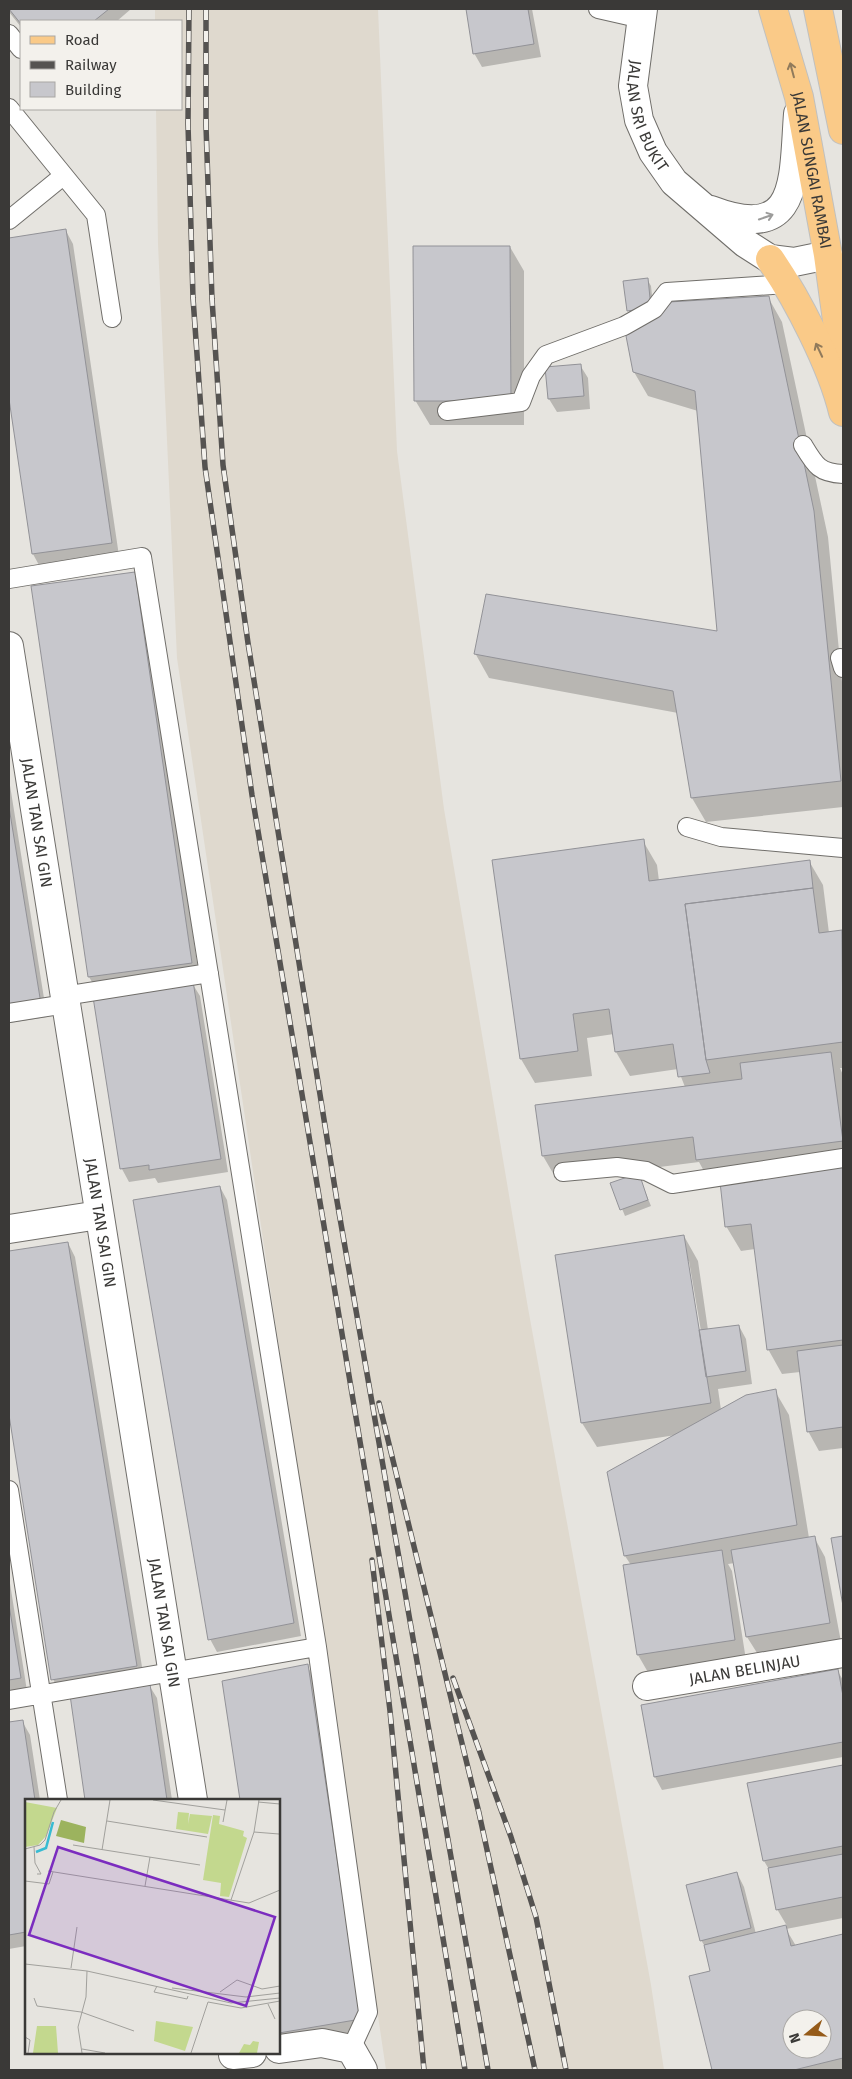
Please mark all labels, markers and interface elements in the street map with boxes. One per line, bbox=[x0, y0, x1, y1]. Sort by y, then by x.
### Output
legend bbox=[20, 20, 182, 110]
text: Road bbox=[65, 31, 100, 49]
text: Railway bbox=[65, 56, 117, 74]
street label: JALAN SRI BUKIT bbox=[622, 59, 673, 176]
one-way arrow bbox=[786, 63, 796, 79]
text: Building bbox=[65, 81, 121, 99]
street label: JALAN SUNGAI RAMBAI bbox=[788, 89, 836, 250]
one-way arrow bbox=[758, 211, 774, 221]
one-way arrow bbox=[814, 343, 824, 358]
street label: JALAN TAN SAI GIN bbox=[17, 757, 56, 889]
street label: JALAN TAN SAI GIN bbox=[81, 1157, 120, 1289]
street label: JALAN TAN SAI GIN bbox=[145, 1557, 184, 1689]
street label: JALAN BELINJAU bbox=[688, 1651, 802, 1689]
inset map bbox=[25, 1799, 280, 2054]
north arrow bbox=[782, 2009, 832, 2059]
text: N bbox=[786, 2031, 805, 2045]

